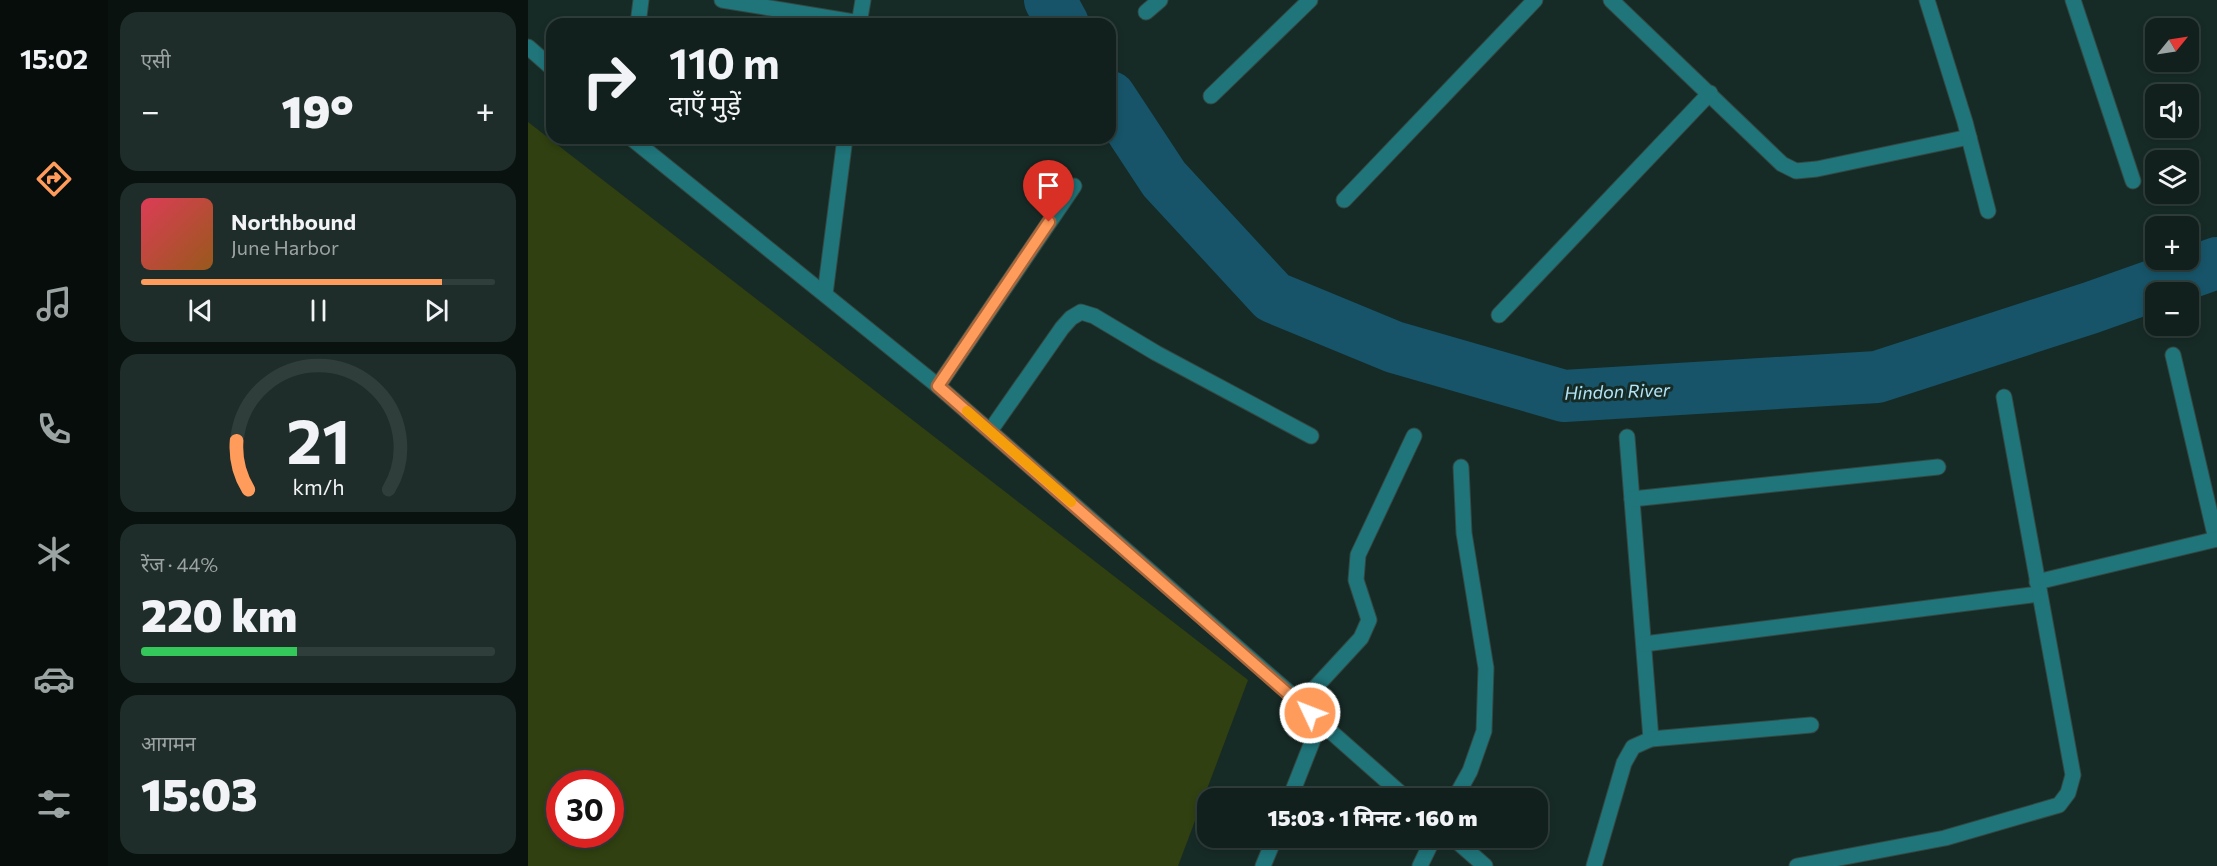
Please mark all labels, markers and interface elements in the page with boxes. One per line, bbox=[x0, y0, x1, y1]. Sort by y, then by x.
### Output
north arrow bbox=[2145, 18, 2199, 72]
map controls bbox=[2145, 18, 2199, 336]
text: 110 m bbox=[669, 36, 780, 88]
text: 15:02 bbox=[20, 42, 88, 75]
icon: right bbox=[570, 42, 648, 120]
text: एसी bbox=[141, 48, 171, 72]
text: 19° bbox=[282, 82, 354, 137]
button: sound bbox=[2145, 84, 2199, 138]
text: दाएँ मुड़ें bbox=[669, 88, 741, 121]
text: − bbox=[141, 89, 160, 130]
text: + bbox=[476, 89, 495, 130]
button: layers bbox=[2145, 150, 2199, 204]
icon: directions bbox=[33, 158, 75, 200]
pin bbox=[1023, 160, 1074, 222]
icon: arrive bbox=[1032, 169, 1065, 202]
text: Northbound bbox=[231, 208, 356, 235]
button: + bbox=[2145, 216, 2199, 270]
text: June Harbor bbox=[231, 235, 339, 259]
button: − bbox=[2145, 282, 2199, 336]
icon: music bbox=[33, 283, 75, 325]
icon: previous bbox=[184, 294, 217, 327]
icon: pause bbox=[302, 294, 335, 327]
icon: next bbox=[420, 294, 453, 327]
water label: Hindon River bbox=[1564, 378, 1671, 404]
text: 21 bbox=[286, 401, 350, 477]
icon: phone bbox=[33, 408, 75, 450]
text: km/h bbox=[292, 473, 344, 499]
icon: climate bbox=[33, 533, 75, 575]
text: रेंज · 44% bbox=[141, 552, 218, 576]
text: 220 km bbox=[141, 586, 297, 641]
icon: car bbox=[33, 658, 75, 700]
position arrow bbox=[1278, 681, 1342, 745]
text: आगमन bbox=[141, 731, 196, 755]
text: 15:03 bbox=[141, 765, 257, 820]
speed limit sign: 30 bbox=[546, 770, 624, 848]
icon: filters bbox=[33, 783, 75, 825]
text: 15:03 · 1 मिनट · 160 m bbox=[1268, 804, 1477, 831]

